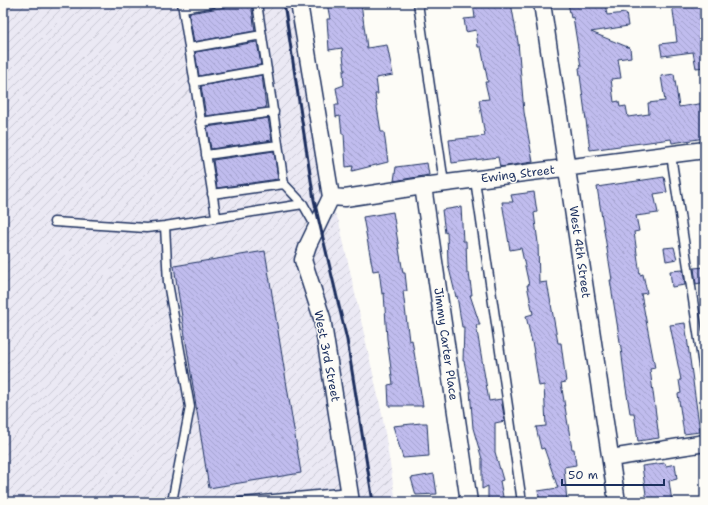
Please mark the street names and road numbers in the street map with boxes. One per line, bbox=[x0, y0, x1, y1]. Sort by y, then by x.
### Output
street label: Ewing Street bbox=[480, 162, 556, 186]
street label: West 4th Street bbox=[566, 205, 594, 299]
street label: Jimmy Carter Place bbox=[430, 287, 462, 402]
street label: West 3rd Street bbox=[310, 309, 344, 403]

